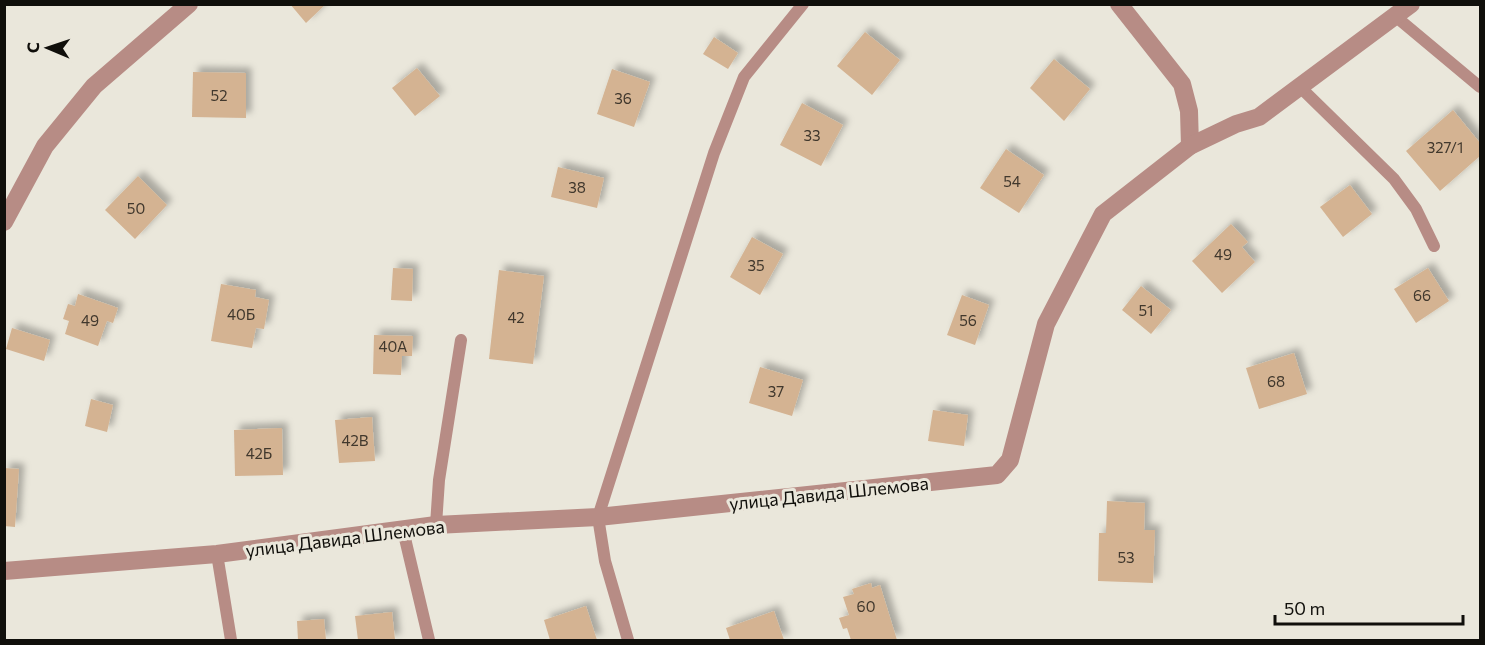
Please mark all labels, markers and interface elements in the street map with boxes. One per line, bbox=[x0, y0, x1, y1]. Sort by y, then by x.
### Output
north arrow bbox=[18, 18, 78, 78]
text: С bbox=[23, 42, 42, 53]
house number: 52 bbox=[211, 86, 227, 104]
house number: 36 bbox=[614, 89, 632, 107]
house number: 33 bbox=[803, 126, 821, 144]
house number: 327/1 bbox=[1427, 138, 1463, 156]
house number: 54 bbox=[1003, 172, 1021, 190]
house number: 38 bbox=[568, 178, 586, 196]
house number: 50 bbox=[127, 199, 145, 217]
house number: 49 bbox=[1214, 245, 1232, 263]
house number: 35 bbox=[747, 256, 765, 274]
house number: 66 bbox=[1413, 286, 1431, 304]
house number: 51 bbox=[1138, 301, 1154, 319]
house number: 40Б bbox=[227, 305, 255, 323]
house number: 42 bbox=[507, 308, 525, 326]
house number: 49 bbox=[81, 311, 99, 329]
house number: 56 bbox=[959, 311, 977, 329]
house number: 40А bbox=[379, 337, 407, 355]
house number: 68 bbox=[1267, 372, 1285, 390]
house number: 37 bbox=[768, 382, 784, 400]
house number: 42В bbox=[342, 431, 369, 449]
house number: 42Б bbox=[246, 444, 272, 462]
street label: улица Давида Шлемова bbox=[728, 472, 930, 514]
street label: улица Давида Шлемова bbox=[244, 515, 446, 561]
house number: 53 bbox=[1117, 548, 1135, 566]
scale bar bbox=[1275, 588, 1462, 626]
house number: 60 bbox=[857, 597, 875, 615]
text: 50 m bbox=[1284, 597, 1325, 619]

